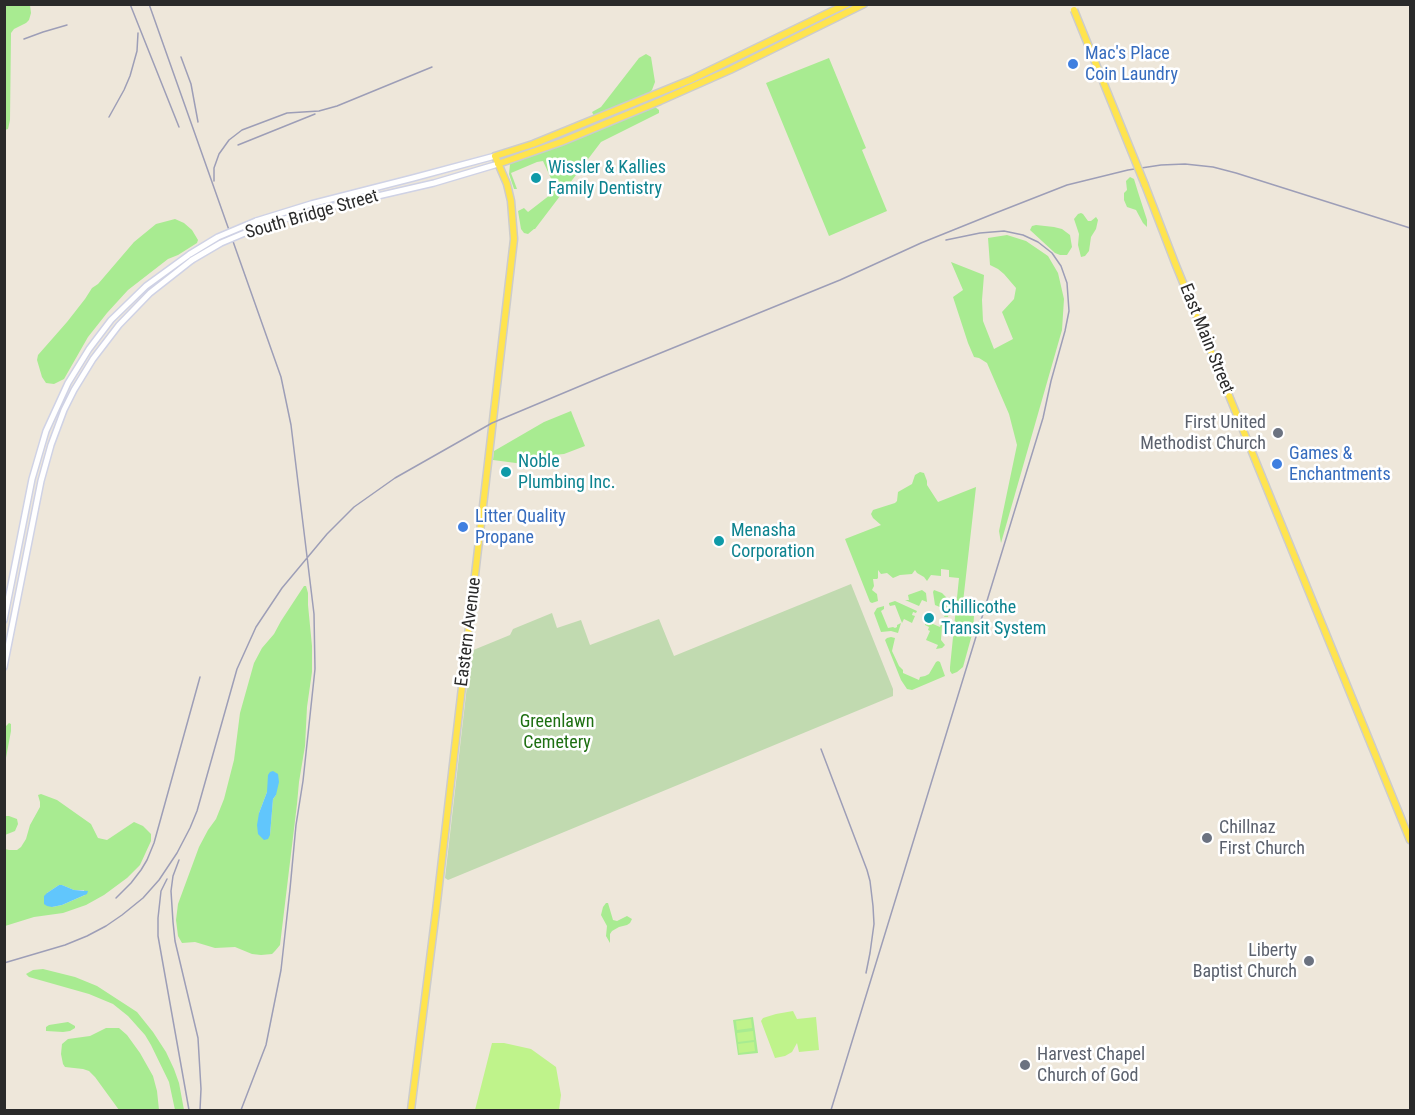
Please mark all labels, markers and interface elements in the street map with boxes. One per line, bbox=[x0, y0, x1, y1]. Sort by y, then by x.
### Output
place label: Mac's Place Coin Laundry bbox=[1085, 43, 1178, 86]
marker: Mac's Place Coin Laundry bbox=[1066, 57, 1080, 71]
place label: Wissler & Kallies Family Dentistry bbox=[548, 157, 666, 200]
marker: Wissler & Kallies Family Dentistry bbox=[529, 171, 543, 185]
street label: South Bridge Street bbox=[243, 186, 381, 244]
street label: East Main Street bbox=[1174, 281, 1238, 397]
place label: First United Methodist Church bbox=[1140, 412, 1266, 454]
marker: First United Methodist Church bbox=[1271, 426, 1285, 440]
place label: Games & Enchantments bbox=[1289, 443, 1391, 486]
place label: Noble Plumbing Inc. bbox=[518, 451, 615, 494]
marker: Games & Enchantments bbox=[1270, 457, 1284, 471]
marker: Noble Plumbing Inc. bbox=[499, 465, 513, 479]
place label: Litter Quality Propane bbox=[475, 506, 566, 548]
marker: Litter Quality Propane bbox=[456, 520, 470, 534]
place label: Menasha Corporation bbox=[731, 520, 815, 562]
marker: Menasha Corporation bbox=[712, 534, 726, 548]
street label: Eastern Avenue bbox=[452, 576, 486, 688]
place label: Chillicothe Transit System bbox=[941, 597, 1046, 640]
marker: Chillicothe Transit System bbox=[922, 611, 936, 625]
park label: Greenlawn Cemetery bbox=[520, 711, 594, 754]
place label: Chillnaz First Church bbox=[1219, 817, 1305, 860]
marker: Chillnaz First Church bbox=[1200, 831, 1214, 845]
place label: Liberty Baptist Church bbox=[1193, 940, 1297, 982]
marker: Liberty Baptist Church bbox=[1302, 954, 1316, 968]
place label: Harvest Chapel Church of God bbox=[1037, 1044, 1145, 1086]
marker: Harvest Chapel Church of God bbox=[1018, 1058, 1032, 1072]

